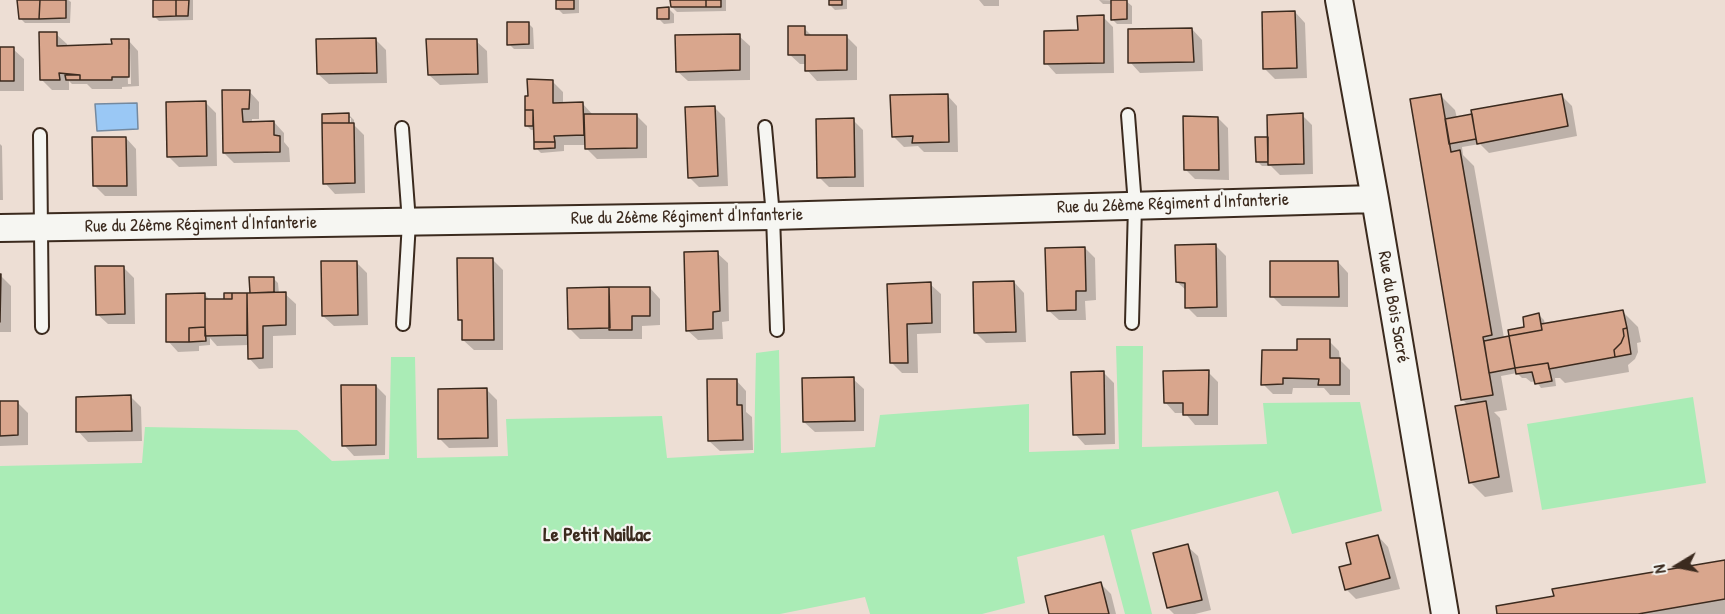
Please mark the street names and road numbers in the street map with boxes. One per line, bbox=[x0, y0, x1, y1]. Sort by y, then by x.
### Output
street label: Rue du 26ème Régiment d'Infanterie bbox=[1057, 189, 1289, 219]
street label: Rue du 26ème Régiment d'Infanterie bbox=[571, 204, 803, 230]
street label: Rue du 26ème Régiment d'Infanterie bbox=[85, 212, 317, 238]
street label: Rue du Bois Sacré bbox=[1373, 250, 1413, 364]

